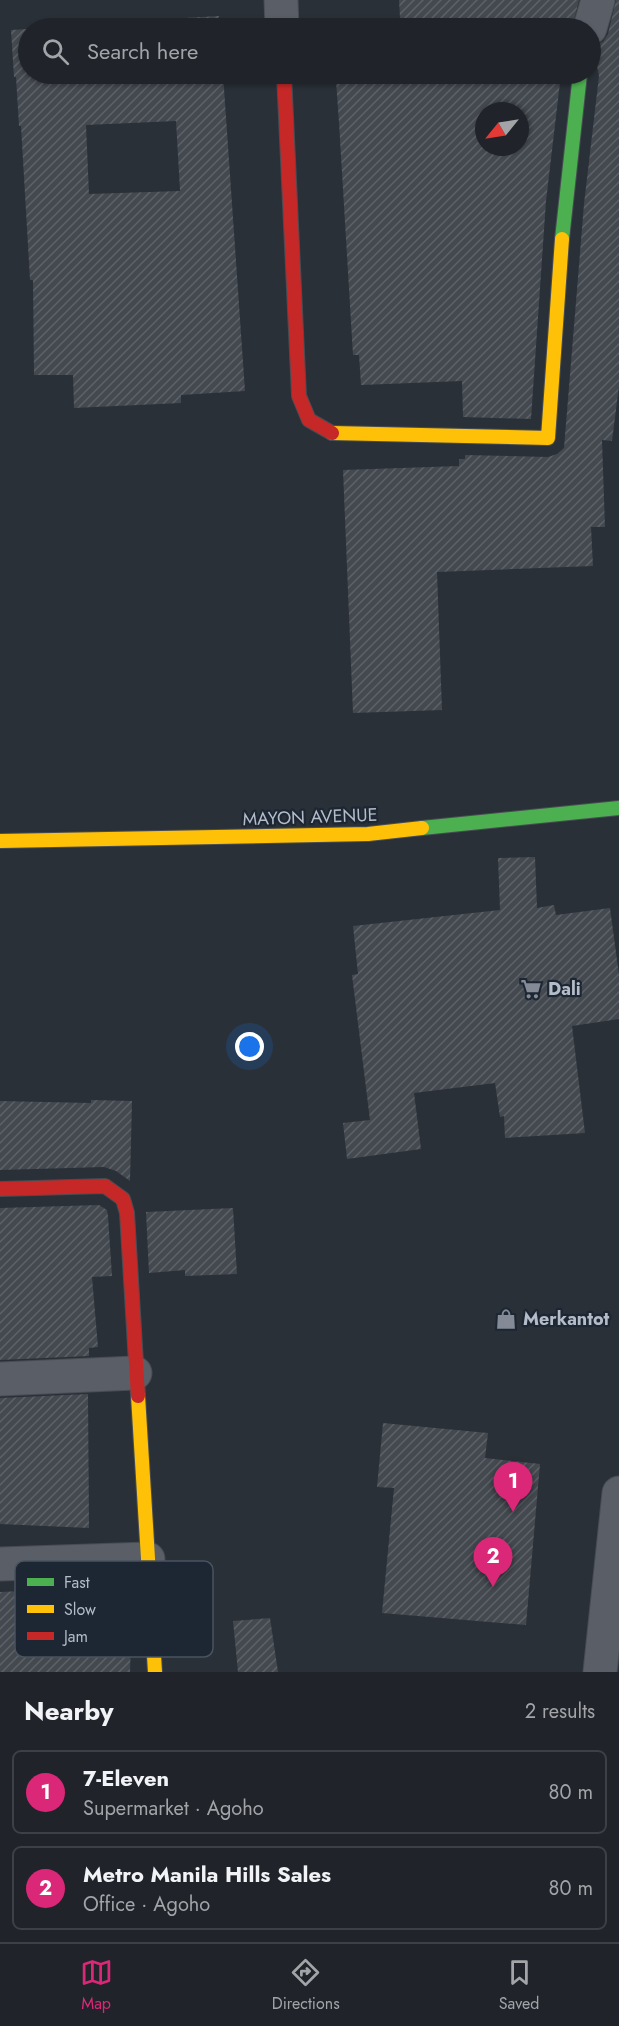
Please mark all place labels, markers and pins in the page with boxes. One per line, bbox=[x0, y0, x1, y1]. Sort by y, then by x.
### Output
place label: Dali bbox=[548, 976, 581, 1002]
supermarket icon: Dali bbox=[519, 977, 543, 1001]
place label: Merkantot bbox=[523, 1306, 610, 1332]
shop icon: Merkantot bbox=[494, 1307, 518, 1331]
pin: 1 bbox=[494, 1462, 532, 1512]
pin: 2 bbox=[474, 1538, 512, 1587]

